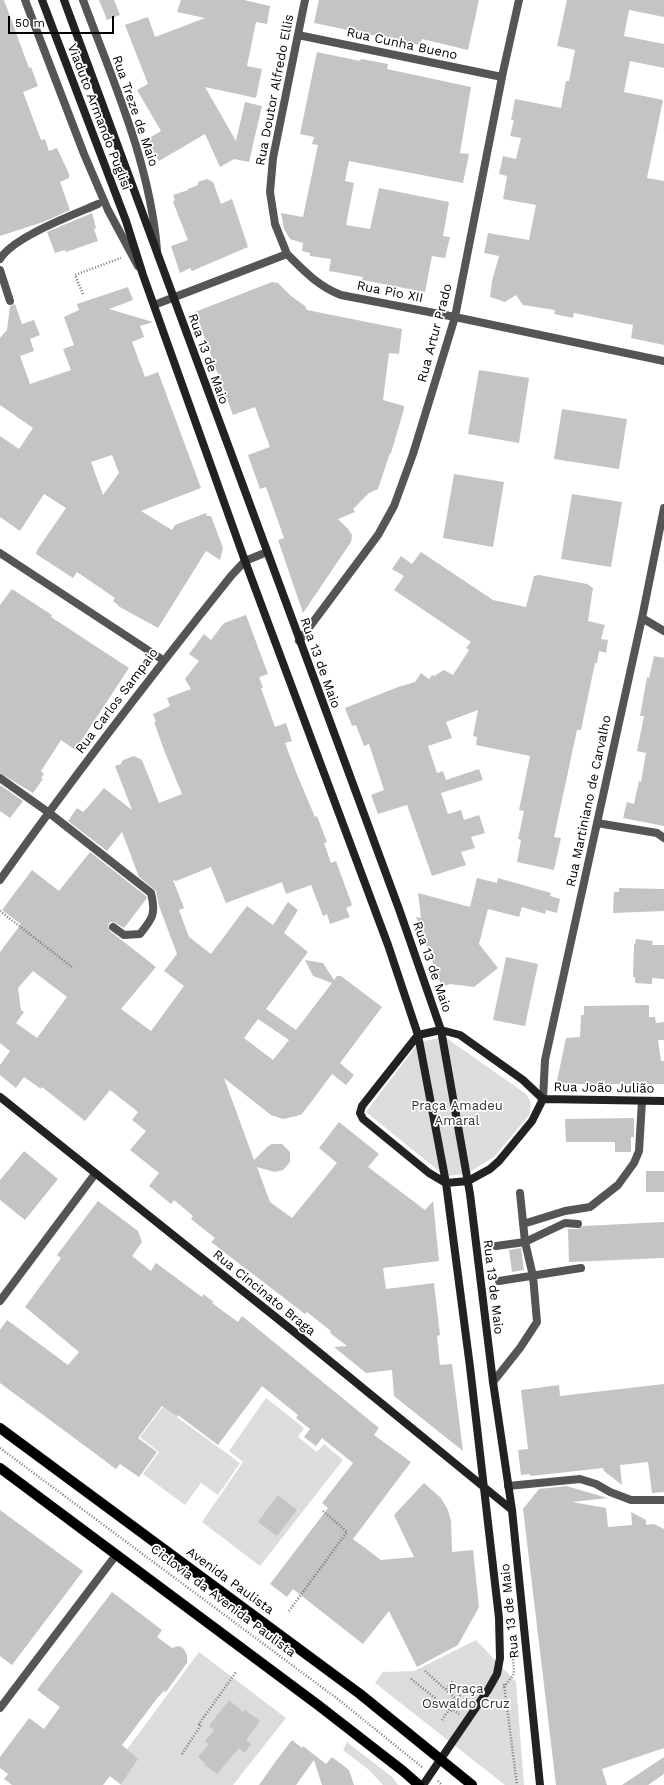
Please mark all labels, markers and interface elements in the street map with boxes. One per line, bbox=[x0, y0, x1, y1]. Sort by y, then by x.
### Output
scale bar bbox=[10, 8, 116, 34]
street label: Rua Doutor Alfredo Ellis bbox=[253, 13, 297, 167]
text: 50 m bbox=[15, 16, 45, 30]
street label: Rua Cunha Bueno bbox=[345, 25, 459, 63]
street label: Viaduto Armando Puglisi bbox=[64, 41, 134, 193]
street label: Rua Treze de Maio bbox=[109, 53, 161, 169]
street label: Rua Pio XII bbox=[355, 278, 425, 306]
street label: Rua Artur Prado bbox=[414, 282, 456, 384]
street label: Rua 13 de Maio bbox=[184, 312, 232, 406]
street label: Rua 13 de Maio bbox=[296, 616, 344, 710]
street label: Rua Carlos Sampaio bbox=[72, 645, 162, 757]
street label: Rua Martiniano de Carvalho bbox=[563, 714, 615, 888]
street label: Rua 13 de Maio bbox=[409, 919, 455, 1015]
street label: Rua João Julião bbox=[553, 1079, 655, 1097]
park label: Praça Amadeu Amaral bbox=[411, 1098, 503, 1129]
street label: Rua 13 de Maio bbox=[479, 1239, 507, 1335]
street label: Rua Cincinato Braga bbox=[210, 1247, 318, 1339]
street label: Ciclovia da Avenida Paulista bbox=[147, 1541, 299, 1661]
street label: Avenida Paulista bbox=[183, 1544, 277, 1618]
street label: Rua 13 de Maio bbox=[497, 1563, 523, 1659]
park label: Praça Oswaldo Cruz bbox=[422, 1681, 510, 1712]

